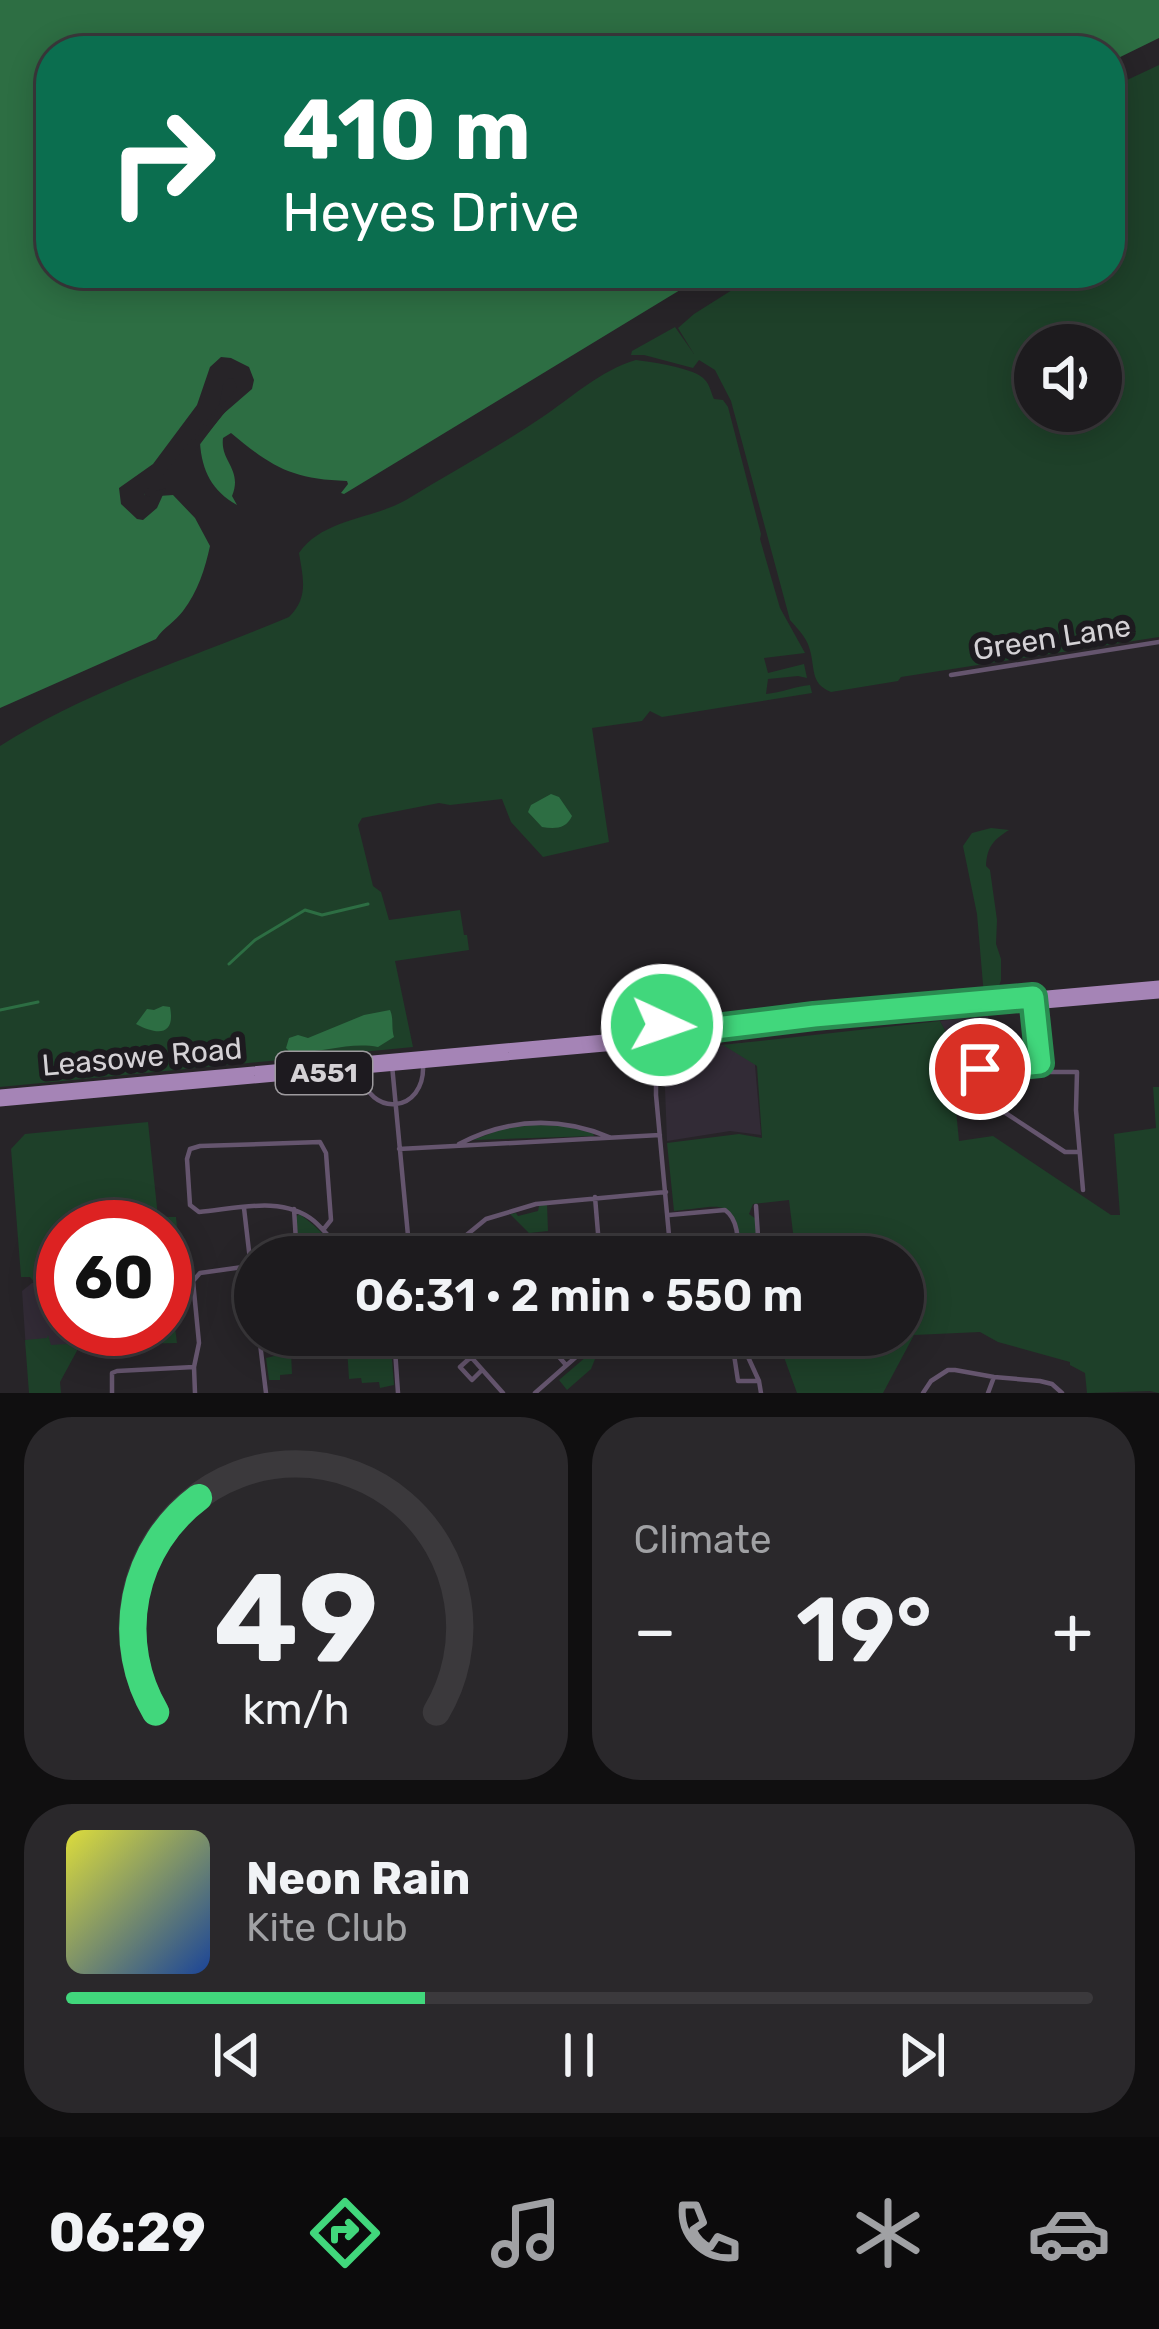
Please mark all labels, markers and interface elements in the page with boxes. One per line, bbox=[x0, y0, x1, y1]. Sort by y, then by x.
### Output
text: 410 m bbox=[282, 80, 531, 180]
icon: right bbox=[84, 84, 240, 240]
text: Heyes Drive bbox=[282, 181, 580, 245]
map controls bbox=[1014, 324, 1122, 432]
button: sound bbox=[1014, 324, 1122, 432]
street label: Green Lane bbox=[971, 608, 1133, 668]
position arrow bbox=[599, 962, 725, 1088]
pin bbox=[929, 1018, 1031, 1120]
street label: Leasowe Road bbox=[40, 1030, 244, 1084]
icon: arrive bbox=[947, 1036, 1013, 1102]
road number: A551 bbox=[276, 1052, 372, 1094]
speed limit sign: 60 bbox=[36, 1200, 192, 1356]
text: 06:31 · 2 min · 550 m bbox=[355, 1269, 803, 1322]
text: Climate bbox=[634, 1517, 772, 1563]
text: 49 bbox=[213, 1544, 378, 1692]
text: 19° bbox=[796, 1577, 932, 1684]
text: − bbox=[634, 1591, 676, 1670]
text: + bbox=[1052, 1591, 1093, 1670]
text: km/h bbox=[242, 1683, 349, 1734]
text: Neon Rain bbox=[246, 1852, 471, 1905]
text: Kite Club bbox=[246, 1905, 408, 1951]
icon: previous bbox=[204, 2022, 270, 2088]
icon: pause bbox=[546, 2022, 612, 2088]
icon: next bbox=[889, 2022, 955, 2088]
icon: directions bbox=[303, 2191, 387, 2275]
icon: music bbox=[484, 2191, 568, 2275]
icon: phone bbox=[665, 2191, 749, 2275]
icon: climate bbox=[846, 2191, 930, 2275]
icon: car bbox=[1027, 2191, 1111, 2275]
text: 06:29 bbox=[48, 2201, 206, 2265]

